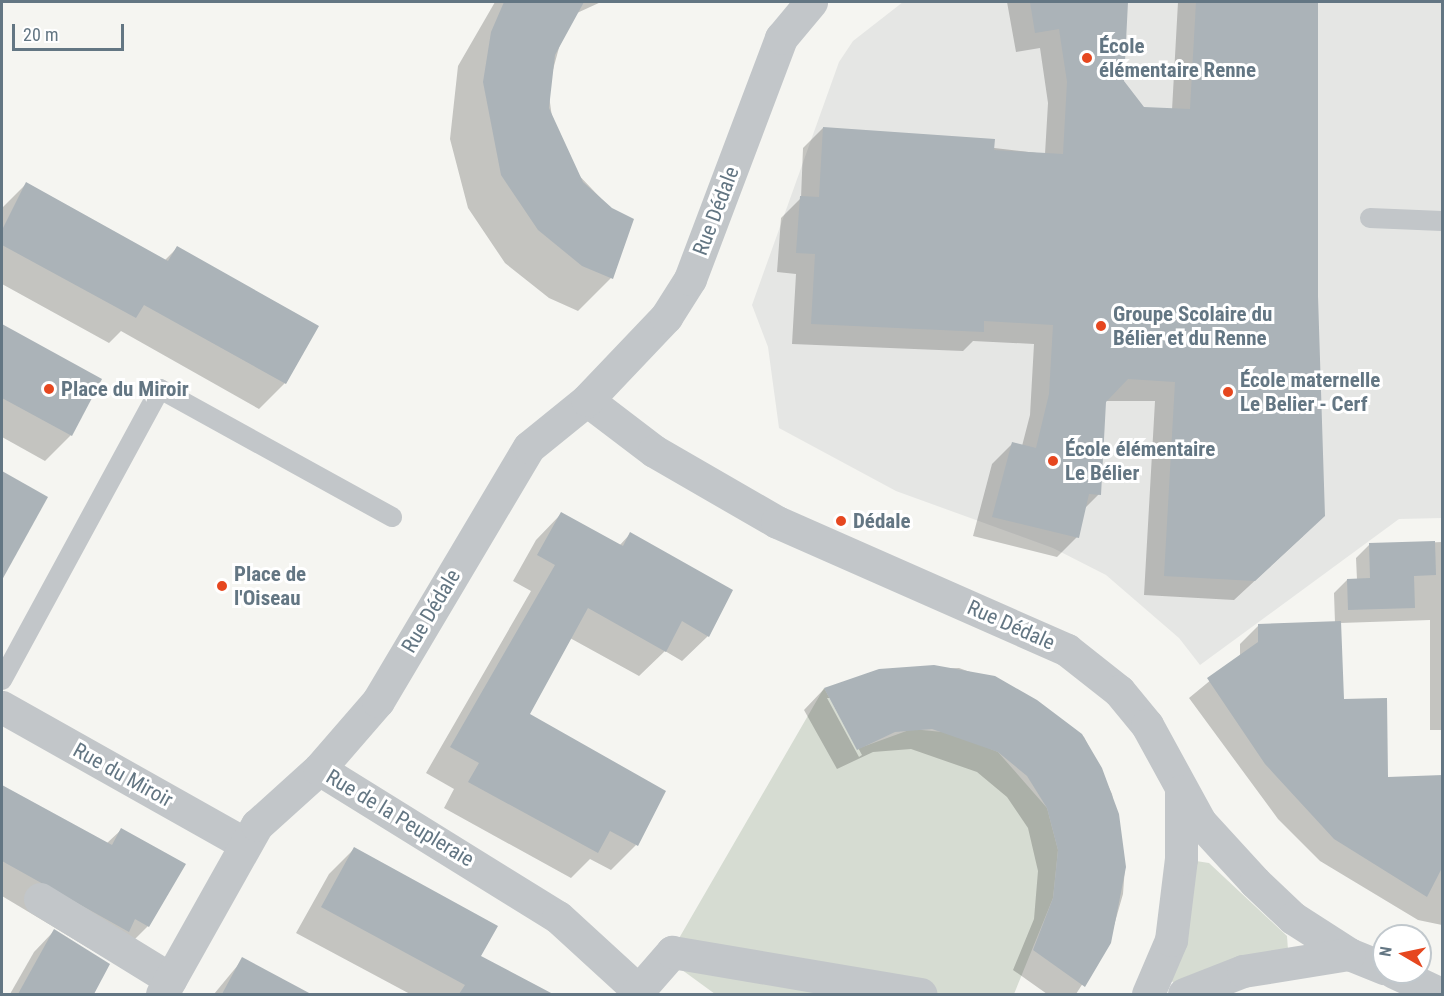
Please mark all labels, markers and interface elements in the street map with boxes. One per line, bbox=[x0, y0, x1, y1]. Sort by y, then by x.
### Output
scale bar bbox=[15, 12, 128, 50]
text: 20 m bbox=[23, 24, 58, 45]
place label: École élémentaire Renne bbox=[1099, 33, 1256, 83]
marker: École élémentaire Renne bbox=[1080, 51, 1094, 65]
street label: Rue Dédale bbox=[688, 163, 744, 259]
place label: Groupe Scolaire du Bélier et du Renne bbox=[1113, 301, 1272, 351]
marker: Groupe Scolaire du Bélier et du Renne bbox=[1094, 319, 1108, 333]
place label: École maternelle Le Belier - Cerf bbox=[1240, 367, 1380, 417]
place label: Place du Miroir bbox=[61, 376, 189, 402]
marker: Place du Miroir bbox=[42, 382, 56, 396]
marker: École maternelle Le Belier - Cerf bbox=[1221, 385, 1235, 399]
place label: École élémentaire Le Bélier bbox=[1065, 436, 1215, 486]
marker: École élémentaire Le Bélier bbox=[1046, 454, 1060, 468]
place label: Dédale bbox=[853, 508, 911, 534]
marker: Dédale bbox=[834, 514, 848, 528]
place label: Place de l'Oiseau bbox=[234, 561, 306, 611]
street label: Rue Dédale bbox=[396, 565, 466, 657]
marker: Place de l'Oiseau bbox=[215, 579, 229, 593]
street label: Rue Dédale bbox=[963, 595, 1059, 655]
street label: Rue du Miroir bbox=[69, 737, 177, 813]
street label: Rue de la Peupleraie bbox=[322, 764, 478, 872]
north arrow bbox=[1372, 924, 1432, 984]
text: N bbox=[1376, 945, 1396, 958]

